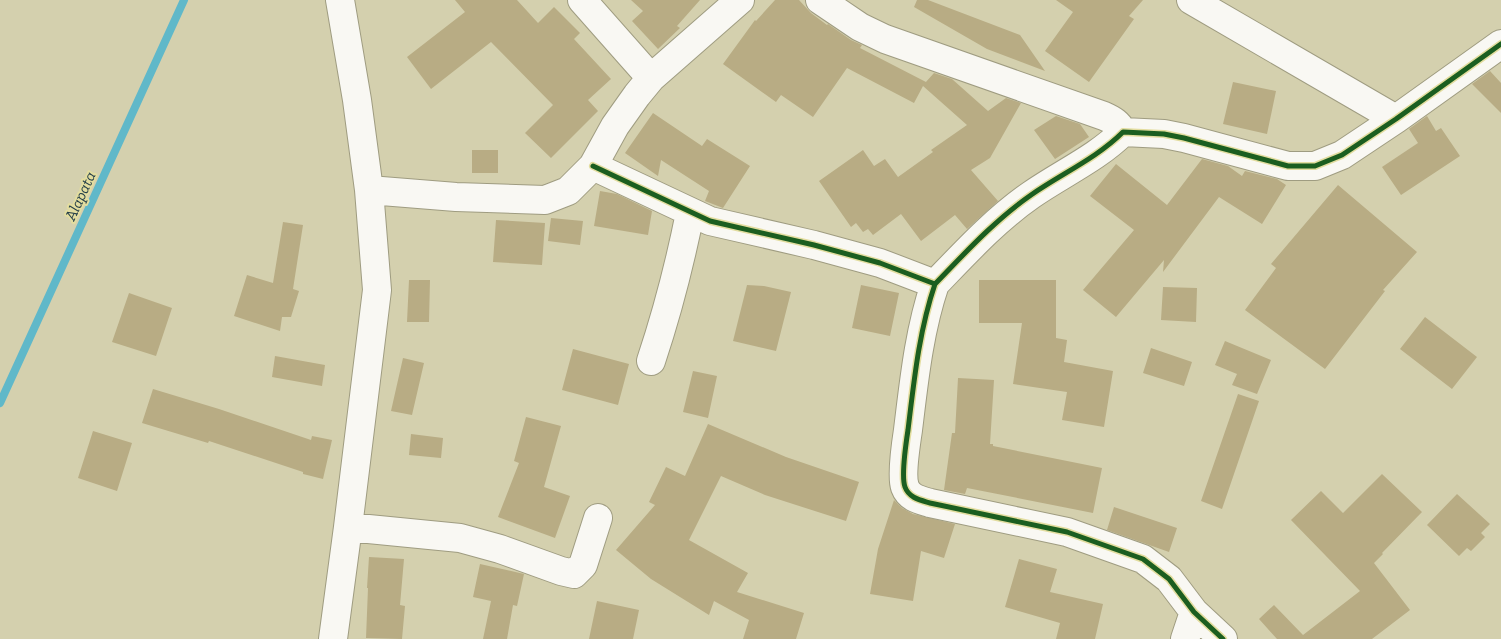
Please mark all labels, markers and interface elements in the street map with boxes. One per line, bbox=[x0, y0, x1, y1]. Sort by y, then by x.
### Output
water label: Alapata bbox=[60, 168, 100, 224]

